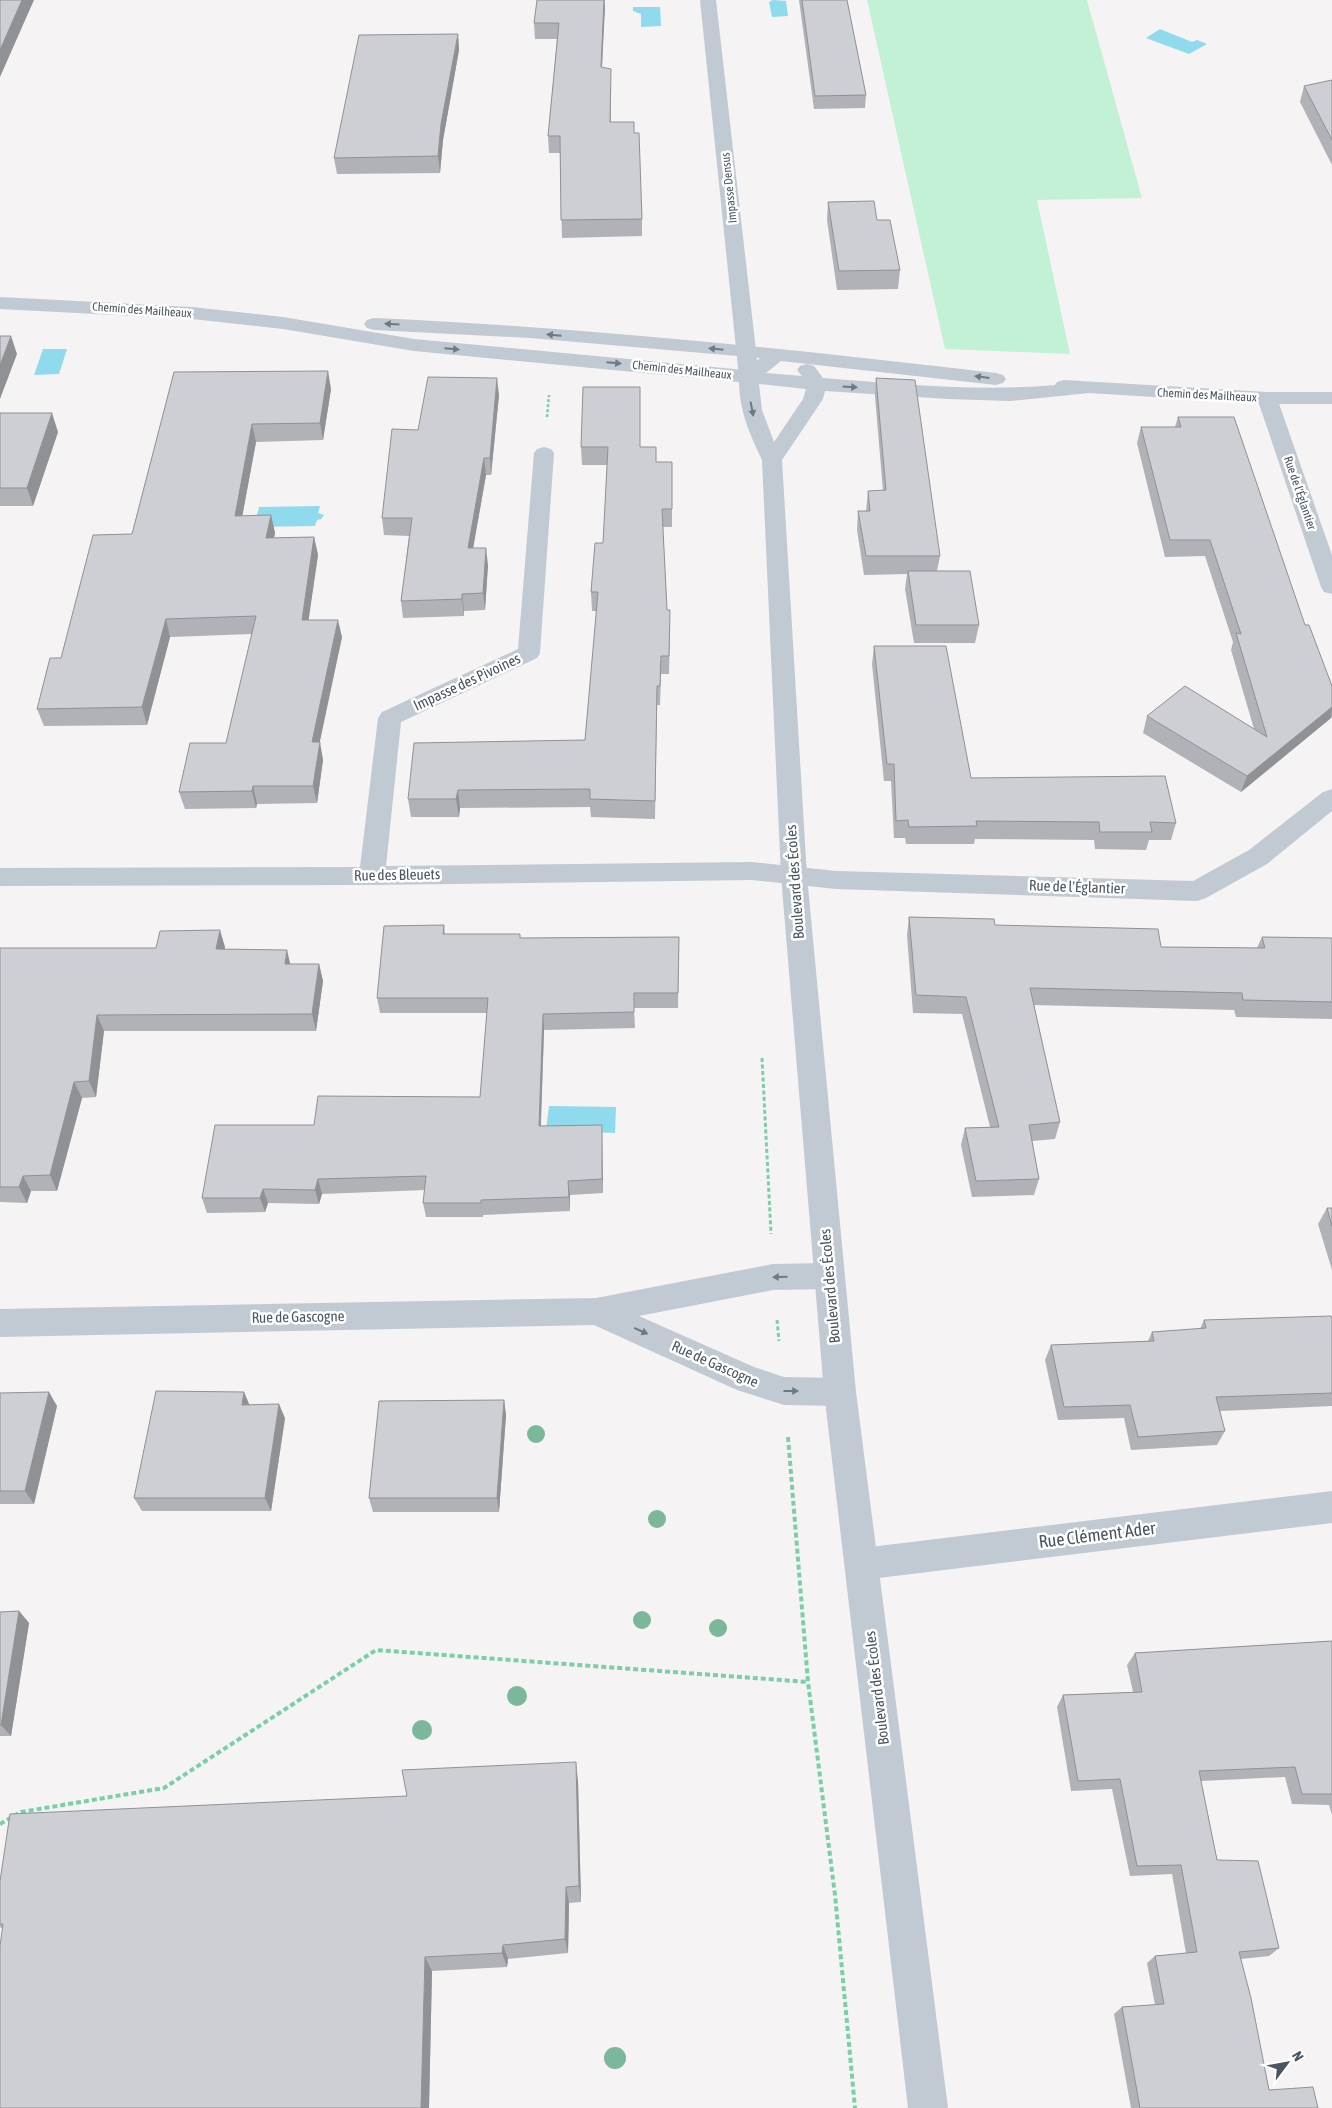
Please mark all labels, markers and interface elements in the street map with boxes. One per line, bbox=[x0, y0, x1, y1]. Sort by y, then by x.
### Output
street label: Impasse Densus bbox=[718, 152, 740, 224]
street label: Chemin des Mailheaux bbox=[92, 300, 192, 320]
one-way arrow bbox=[384, 320, 400, 328]
one-way arrow bbox=[546, 330, 562, 338]
one-way arrow bbox=[444, 345, 460, 353]
one-way arrow bbox=[708, 345, 724, 353]
street label: Chemin des Mailheaux bbox=[632, 358, 732, 382]
one-way arrow bbox=[606, 359, 622, 367]
one-way arrow bbox=[974, 373, 990, 381]
one-way arrow bbox=[842, 383, 858, 391]
street label: Chemin des Mailheaux bbox=[1157, 385, 1257, 405]
one-way arrow bbox=[749, 401, 757, 417]
street label: Rue de l'Églantier bbox=[1281, 454, 1319, 532]
street label: Impasse des Pivoines bbox=[411, 649, 523, 714]
street label: Boulevard des Écoles bbox=[782, 824, 807, 940]
street label: Rue des Bleuets bbox=[354, 865, 440, 884]
street label: Rue de l'Églantier bbox=[1029, 876, 1126, 897]
street label: Boulevard des Écoles bbox=[816, 1228, 843, 1344]
one-way arrow bbox=[772, 1273, 788, 1281]
street label: Rue de Gascogne bbox=[251, 1307, 345, 1326]
one-way arrow bbox=[634, 1328, 648, 1336]
street label: Rue de Gascogne bbox=[669, 1337, 761, 1390]
one-way arrow bbox=[783, 1387, 799, 1395]
street label: Rue Clément Ader bbox=[1037, 1517, 1157, 1552]
street label: Boulevard des Écoles bbox=[861, 1630, 892, 1746]
north arrow bbox=[1262, 2038, 1312, 2088]
text: N bbox=[1289, 2048, 1307, 2064]

